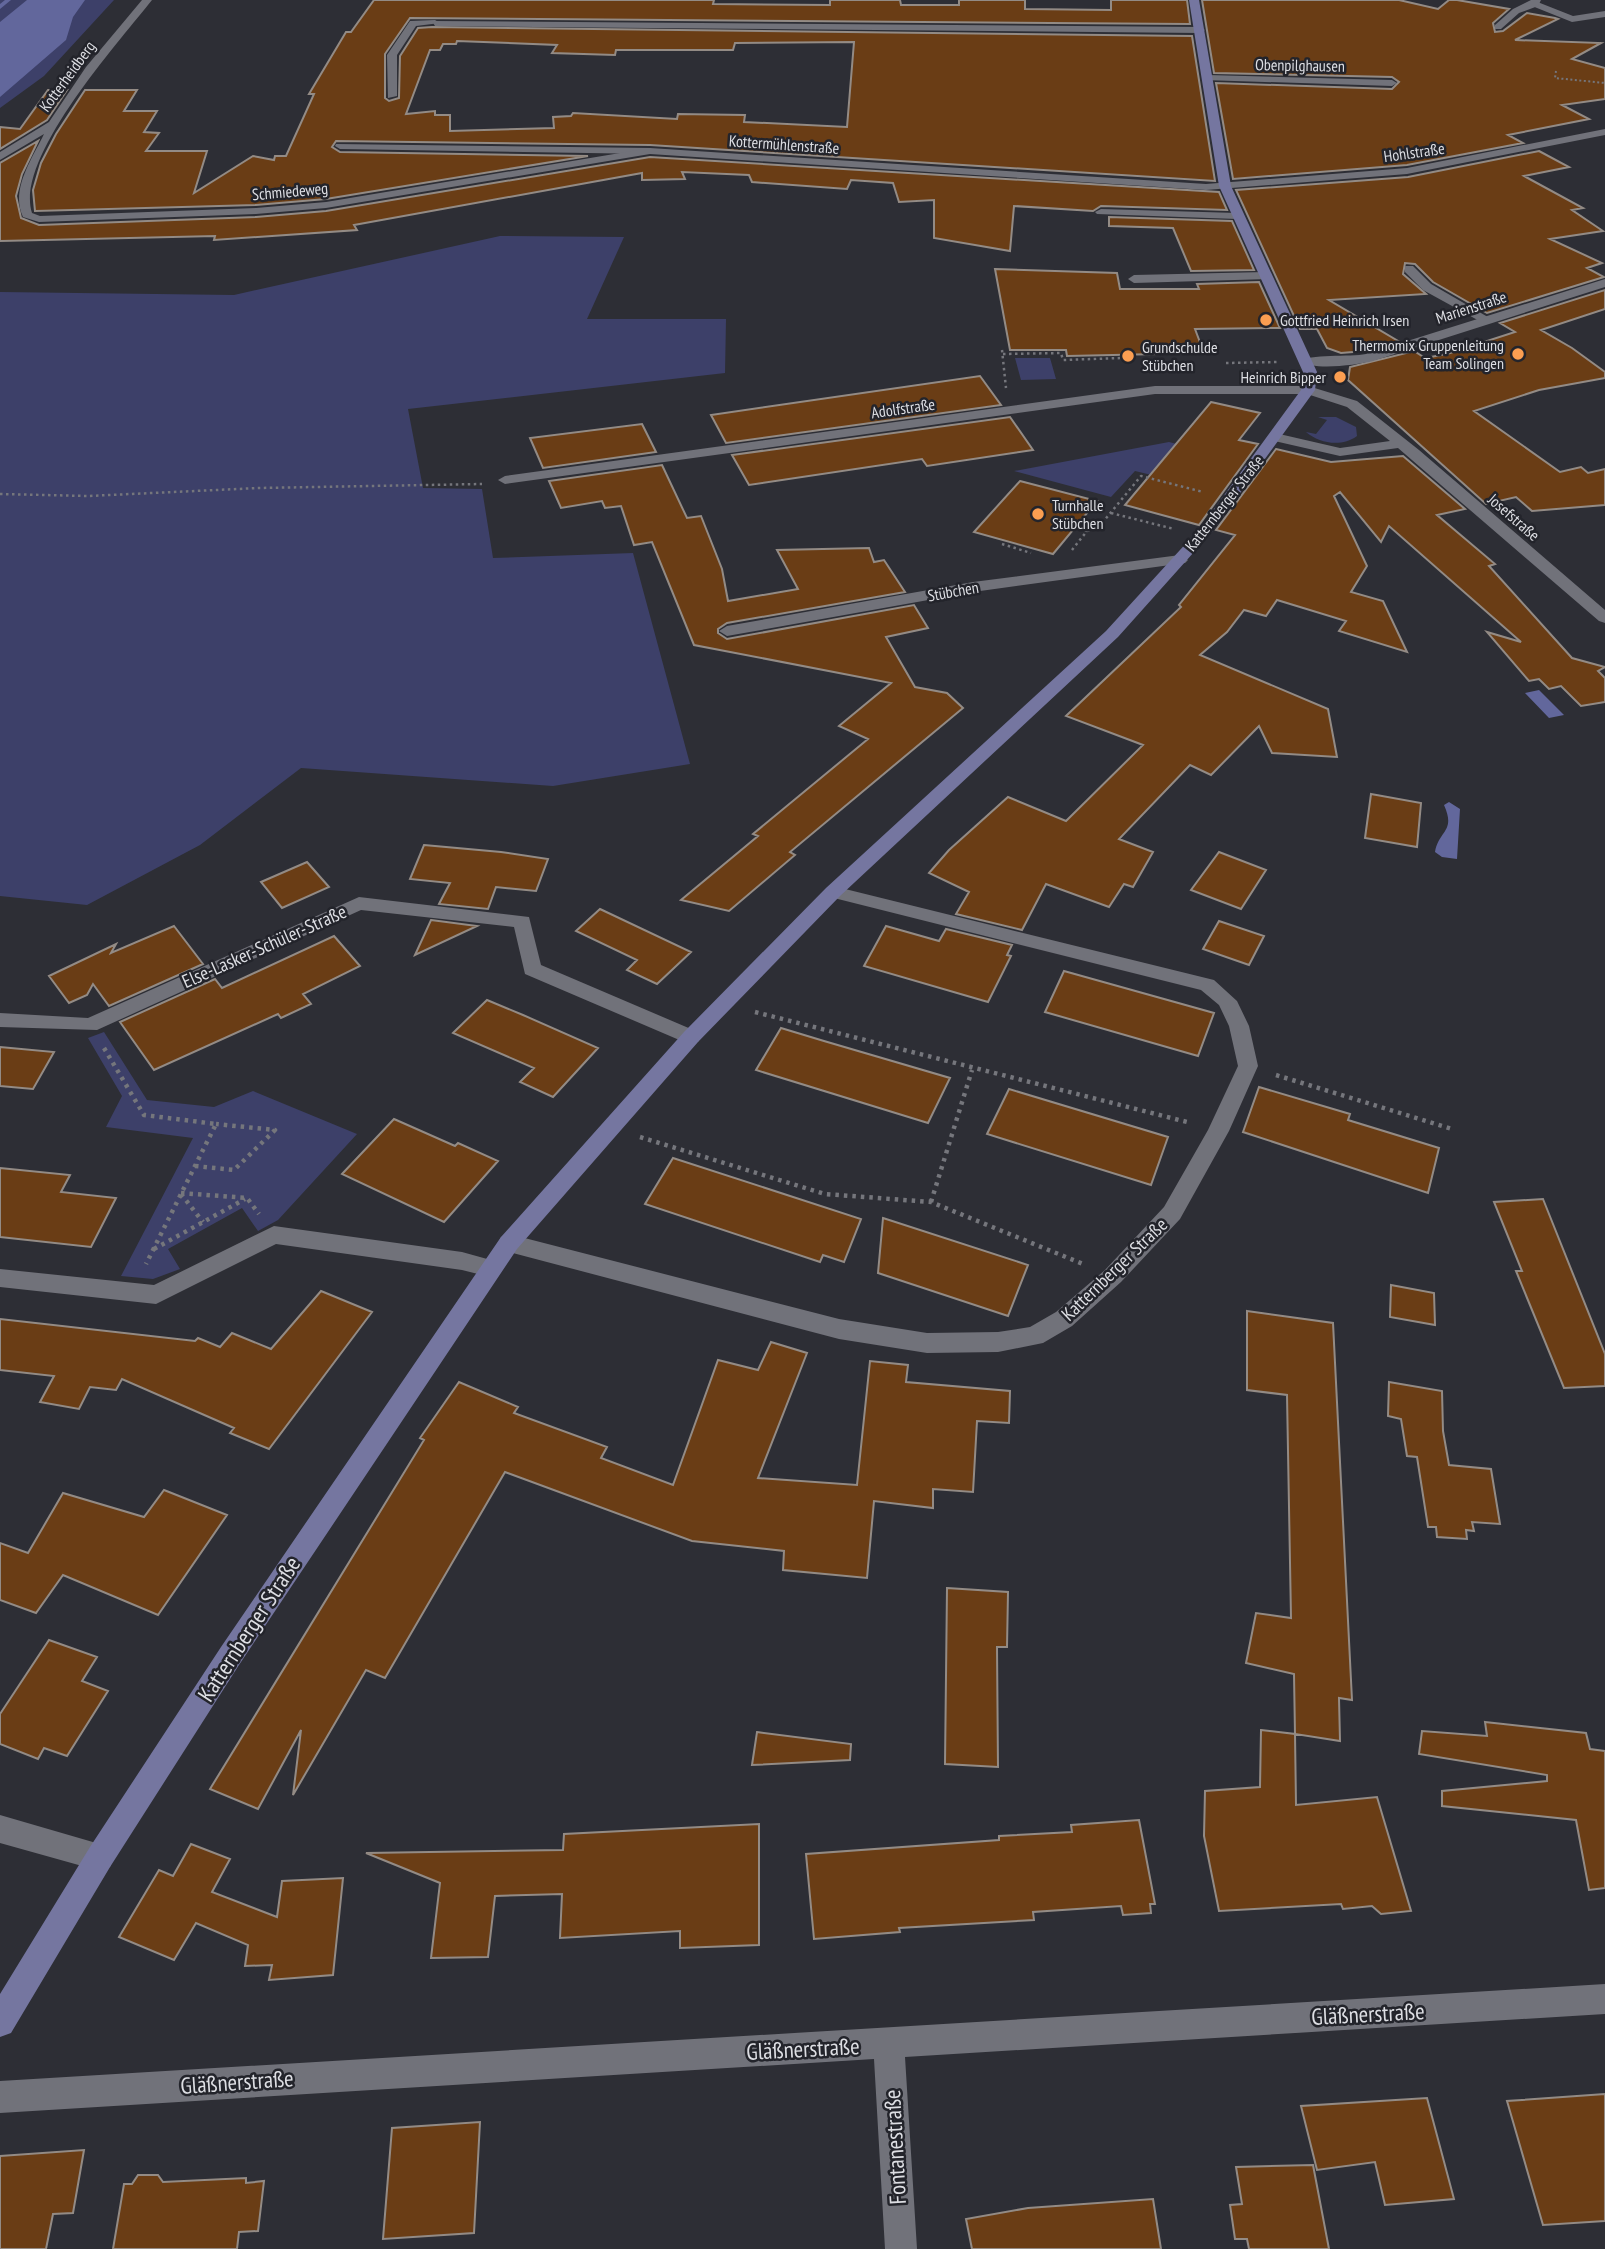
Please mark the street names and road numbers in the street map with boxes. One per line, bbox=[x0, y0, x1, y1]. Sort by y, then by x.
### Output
street label: Kotterheidberg bbox=[35, 37, 99, 115]
street label: Obenpilghausen bbox=[1255, 54, 1345, 76]
street label: Kottermühlenstraße bbox=[728, 130, 840, 158]
street label: Hohlstraße bbox=[1382, 138, 1446, 166]
street label: Schmiedeweg bbox=[251, 178, 329, 204]
street label: Marienstraße bbox=[1433, 286, 1509, 328]
street label: Adolfstraße bbox=[870, 394, 936, 422]
street label: Katternberger Straße bbox=[1180, 451, 1268, 555]
street label: Josefstraße bbox=[1483, 488, 1544, 545]
street label: Stübchen bbox=[926, 577, 980, 605]
street label: Else-Lasker-Schüler-Straße bbox=[178, 899, 350, 993]
street label: Katternberger Straße bbox=[1056, 1212, 1172, 1326]
street label: Katternberger Straße bbox=[191, 1551, 306, 1707]
street label: Gläßnerstraße bbox=[1311, 1996, 1425, 2031]
street label: Gläßnerstraße bbox=[746, 2031, 860, 2066]
street label: Gläßnerstraße bbox=[179, 2063, 295, 2100]
street label: Fontanestraße bbox=[877, 2089, 912, 2205]

